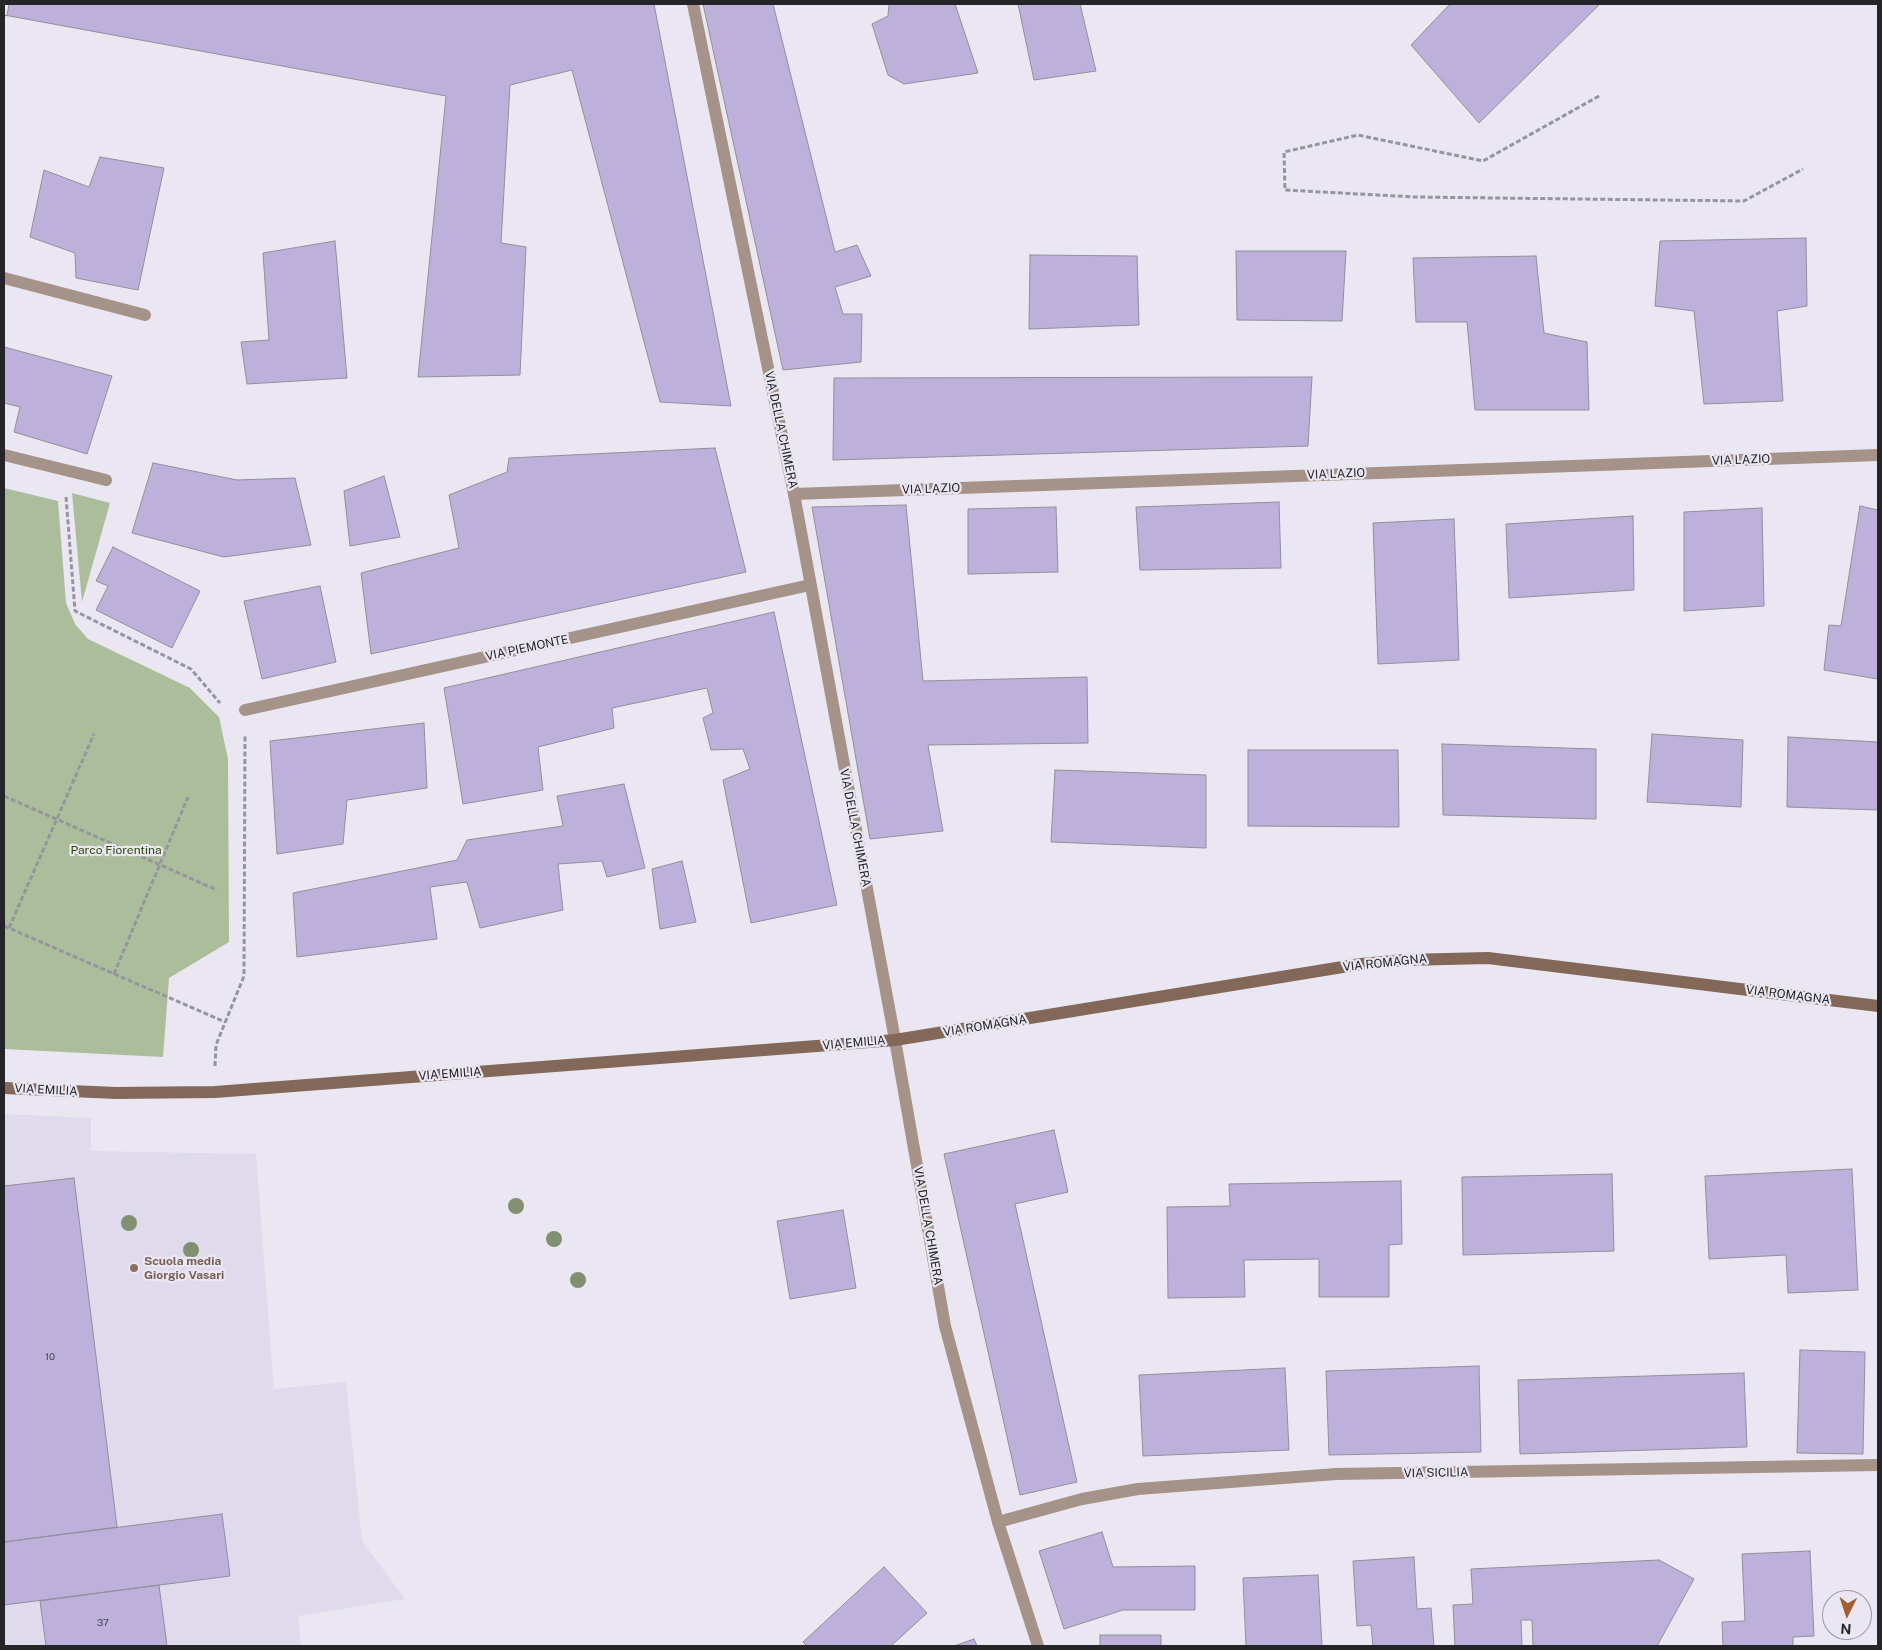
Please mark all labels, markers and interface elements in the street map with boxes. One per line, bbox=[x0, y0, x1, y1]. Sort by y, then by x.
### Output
street label: VIA DELLA CHIMERA bbox=[761, 370, 801, 490]
street label: VIA LAZIO bbox=[1712, 452, 1770, 468]
street label: VIA LAZIO bbox=[1307, 466, 1365, 482]
street label: VIA LAZIO bbox=[902, 481, 960, 497]
street label: VIA PIEMONTE bbox=[484, 632, 570, 664]
street label: VIA DELLA CHIMERA bbox=[836, 768, 874, 888]
park label: Parco Fiorentina bbox=[70, 843, 162, 857]
street label: VIA ROMAGNA bbox=[1342, 951, 1428, 975]
street label: VIA ROMAGNA bbox=[1745, 983, 1831, 1007]
street label: VIA ROMAGNA bbox=[942, 1012, 1028, 1040]
street label: VIA EMILIA bbox=[822, 1033, 886, 1053]
street label: VIA EMILIA bbox=[418, 1065, 482, 1083]
street label: VIA EMILIA bbox=[14, 1081, 78, 1099]
street label: VIA DELLA CHIMERA bbox=[910, 1166, 946, 1286]
place label: Scuola media Giorgio Vasari bbox=[144, 1254, 224, 1282]
marker: Scuola media Giorgio Vasari bbox=[128, 1262, 140, 1274]
house number: 10 bbox=[45, 1351, 55, 1363]
street label: VIA SICILIA bbox=[1403, 1465, 1469, 1481]
north arrow bbox=[1822, 1590, 1872, 1640]
house number: 37 bbox=[97, 1617, 109, 1629]
text: N bbox=[1840, 1621, 1852, 1637]

